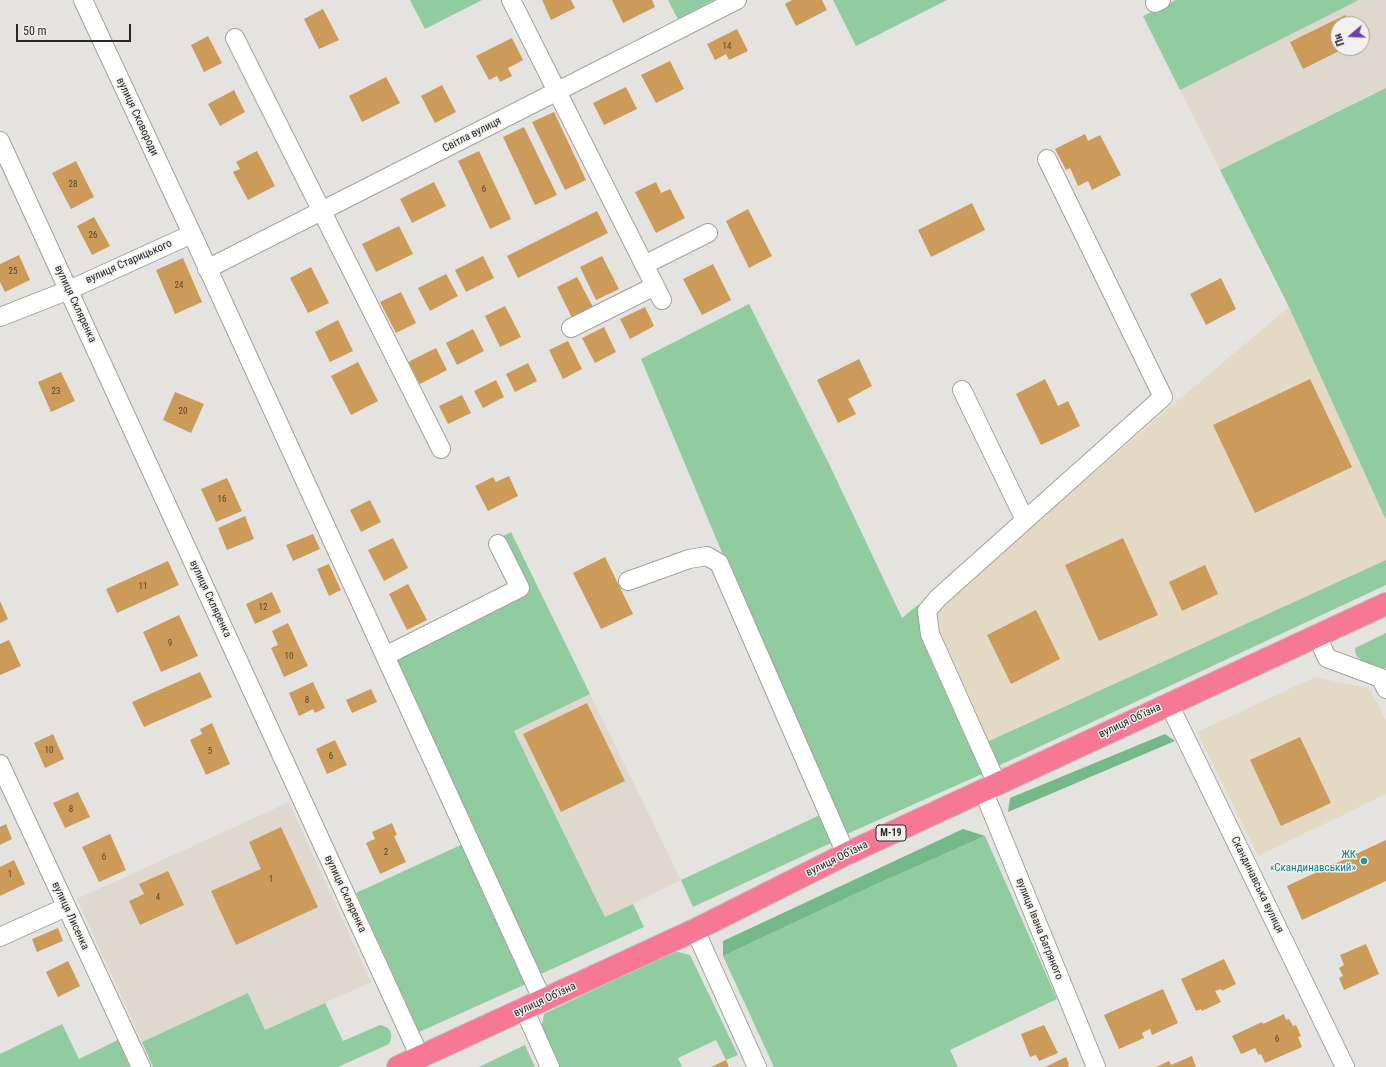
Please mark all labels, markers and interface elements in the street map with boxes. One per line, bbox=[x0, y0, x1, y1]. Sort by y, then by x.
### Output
scale bar bbox=[18, 16, 133, 42]
north arrow bbox=[1330, 16, 1370, 56]
text: 50 m bbox=[23, 24, 47, 38]
text: Пн bbox=[1331, 32, 1347, 48]
house number: 14 bbox=[723, 42, 731, 52]
street label: вулиця Сковороди bbox=[113, 76, 161, 158]
street label: Світла вулиця bbox=[440, 115, 504, 155]
house number: 28 bbox=[69, 180, 77, 190]
house number: 6 bbox=[482, 185, 486, 195]
house number: 26 bbox=[89, 231, 97, 241]
street label: вулиця Старицького bbox=[84, 237, 174, 287]
street label: вулиця Скляренка bbox=[51, 263, 99, 345]
house number: 25 bbox=[9, 267, 17, 277]
house number: 24 bbox=[175, 281, 183, 291]
house number: 23 bbox=[52, 387, 60, 397]
house number: 20 bbox=[179, 407, 187, 417]
house number: 16 bbox=[218, 495, 226, 505]
street label: вулиця Скляренка bbox=[186, 558, 234, 640]
house number: 11 bbox=[139, 582, 147, 592]
house number: 12 bbox=[259, 603, 267, 613]
house number: 9 bbox=[168, 639, 172, 649]
house number: 10 bbox=[285, 652, 293, 662]
house number: 8 bbox=[305, 696, 309, 706]
street label: вулиця Об’їзна bbox=[1097, 701, 1163, 741]
house number: 10 bbox=[45, 746, 53, 756]
house number: 5 bbox=[208, 747, 212, 757]
house number: 6 bbox=[329, 752, 333, 762]
house number: 8 bbox=[69, 805, 73, 815]
road number: М-19 bbox=[876, 825, 906, 841]
street label: Скандинавська вулиця bbox=[1228, 835, 1286, 935]
street label: вулиця Об’їзна bbox=[804, 838, 870, 880]
house number: 2 bbox=[384, 848, 388, 858]
place label: ЖК «Скандинавський» bbox=[1270, 848, 1356, 874]
house number: 6 bbox=[102, 853, 106, 863]
street label: вулиця Скляренка bbox=[321, 853, 369, 935]
marker: ЖК «Скандинавський» bbox=[1359, 856, 1369, 866]
house number: 1 bbox=[8, 870, 12, 880]
house number: 1 bbox=[269, 875, 273, 885]
street label: вулиця Івана Багряного bbox=[1013, 876, 1065, 982]
street label: вулиця Лисенка bbox=[48, 880, 92, 952]
house number: 4 bbox=[156, 893, 160, 903]
street label: вулиця Об’їзна bbox=[512, 980, 578, 1020]
house number: 6 bbox=[1275, 1035, 1279, 1045]

